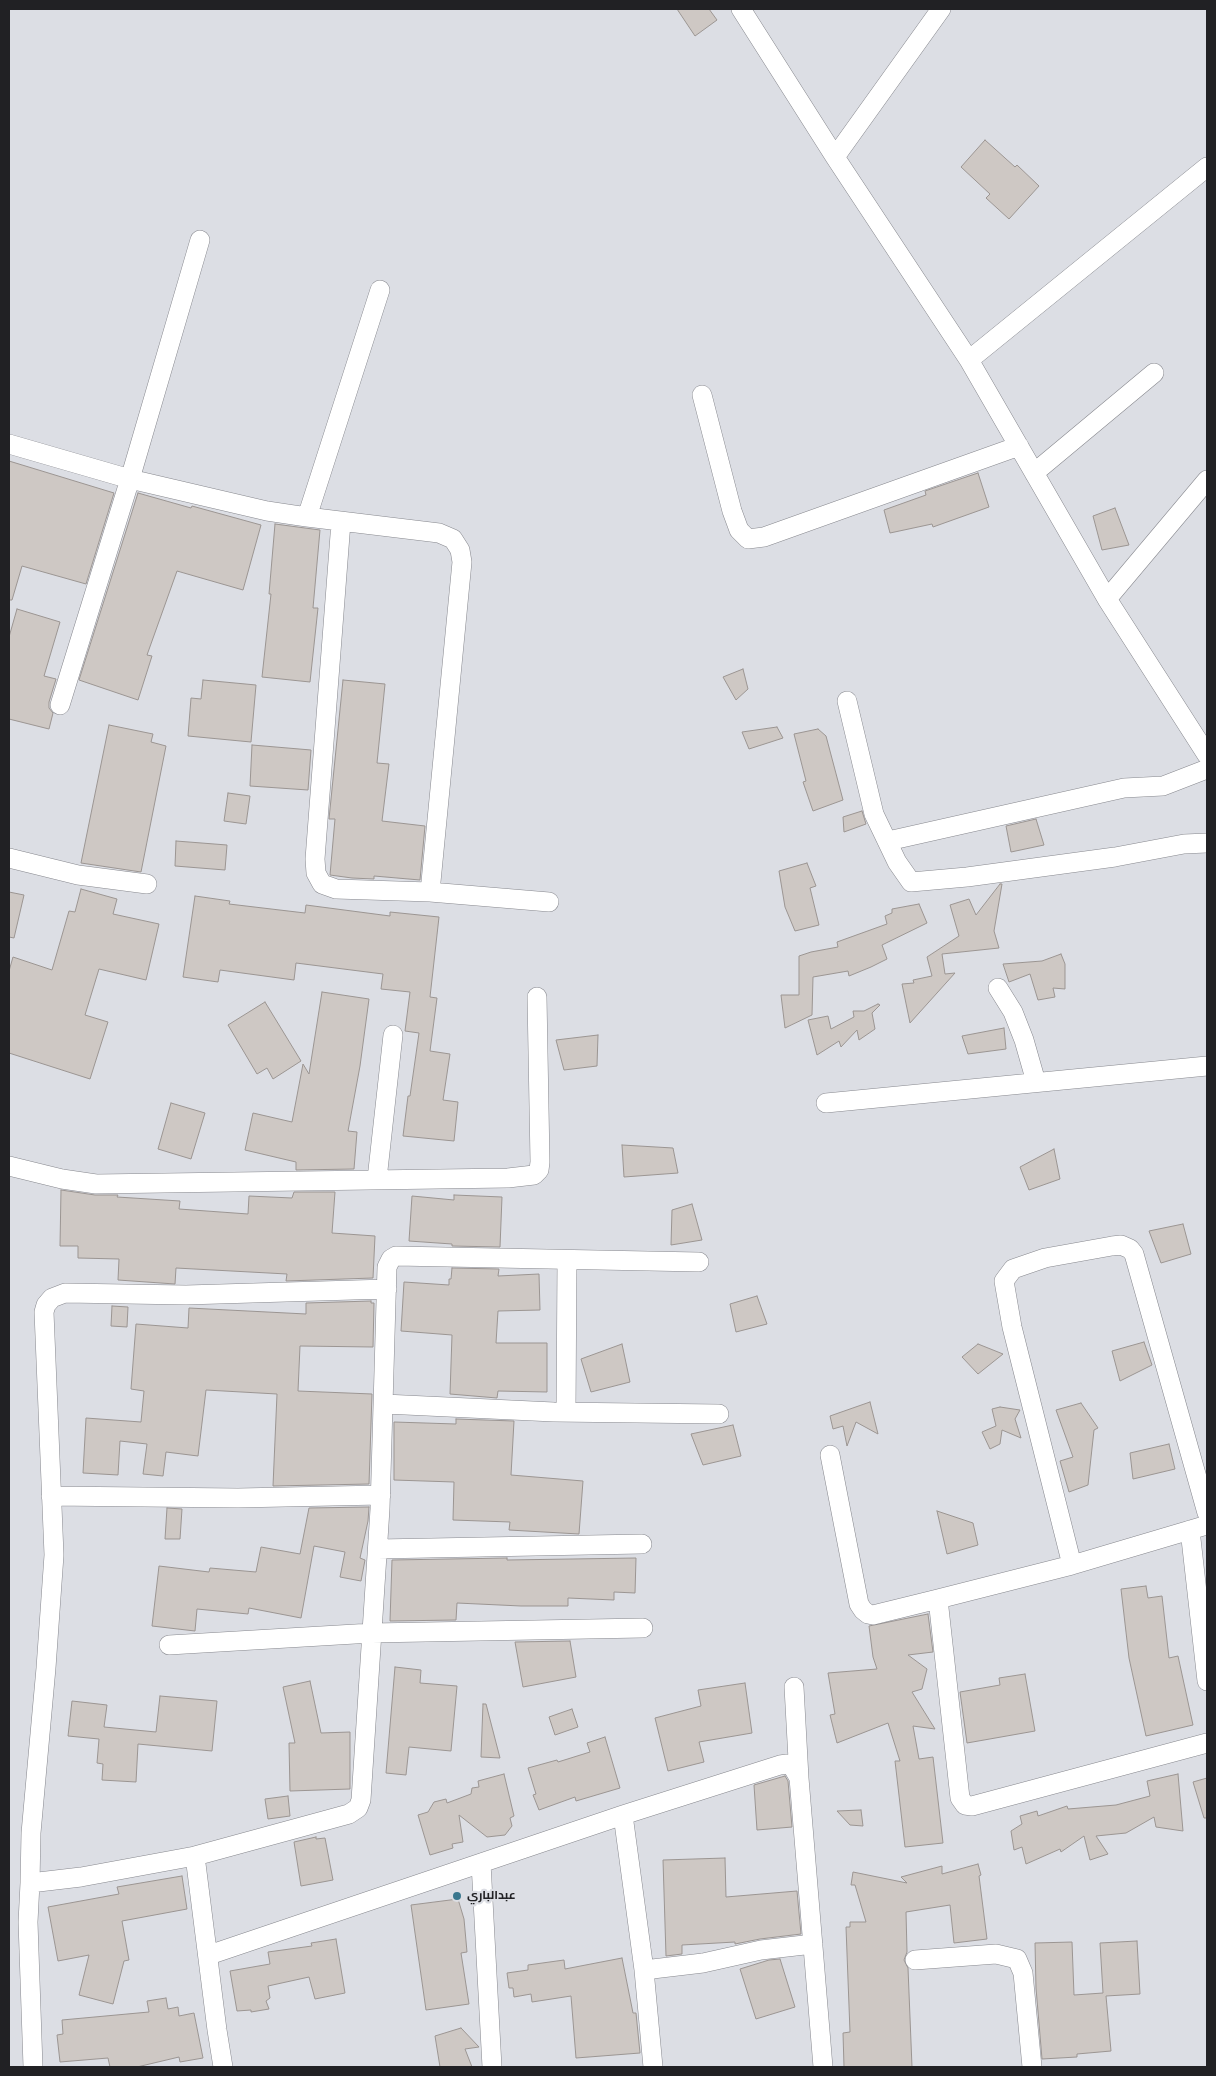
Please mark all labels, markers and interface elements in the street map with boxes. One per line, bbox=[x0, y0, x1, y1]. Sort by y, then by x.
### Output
place label: عبدالباري bbox=[467, 1889, 516, 1903]
marker: عبدالباري bbox=[451, 1890, 463, 1902]

